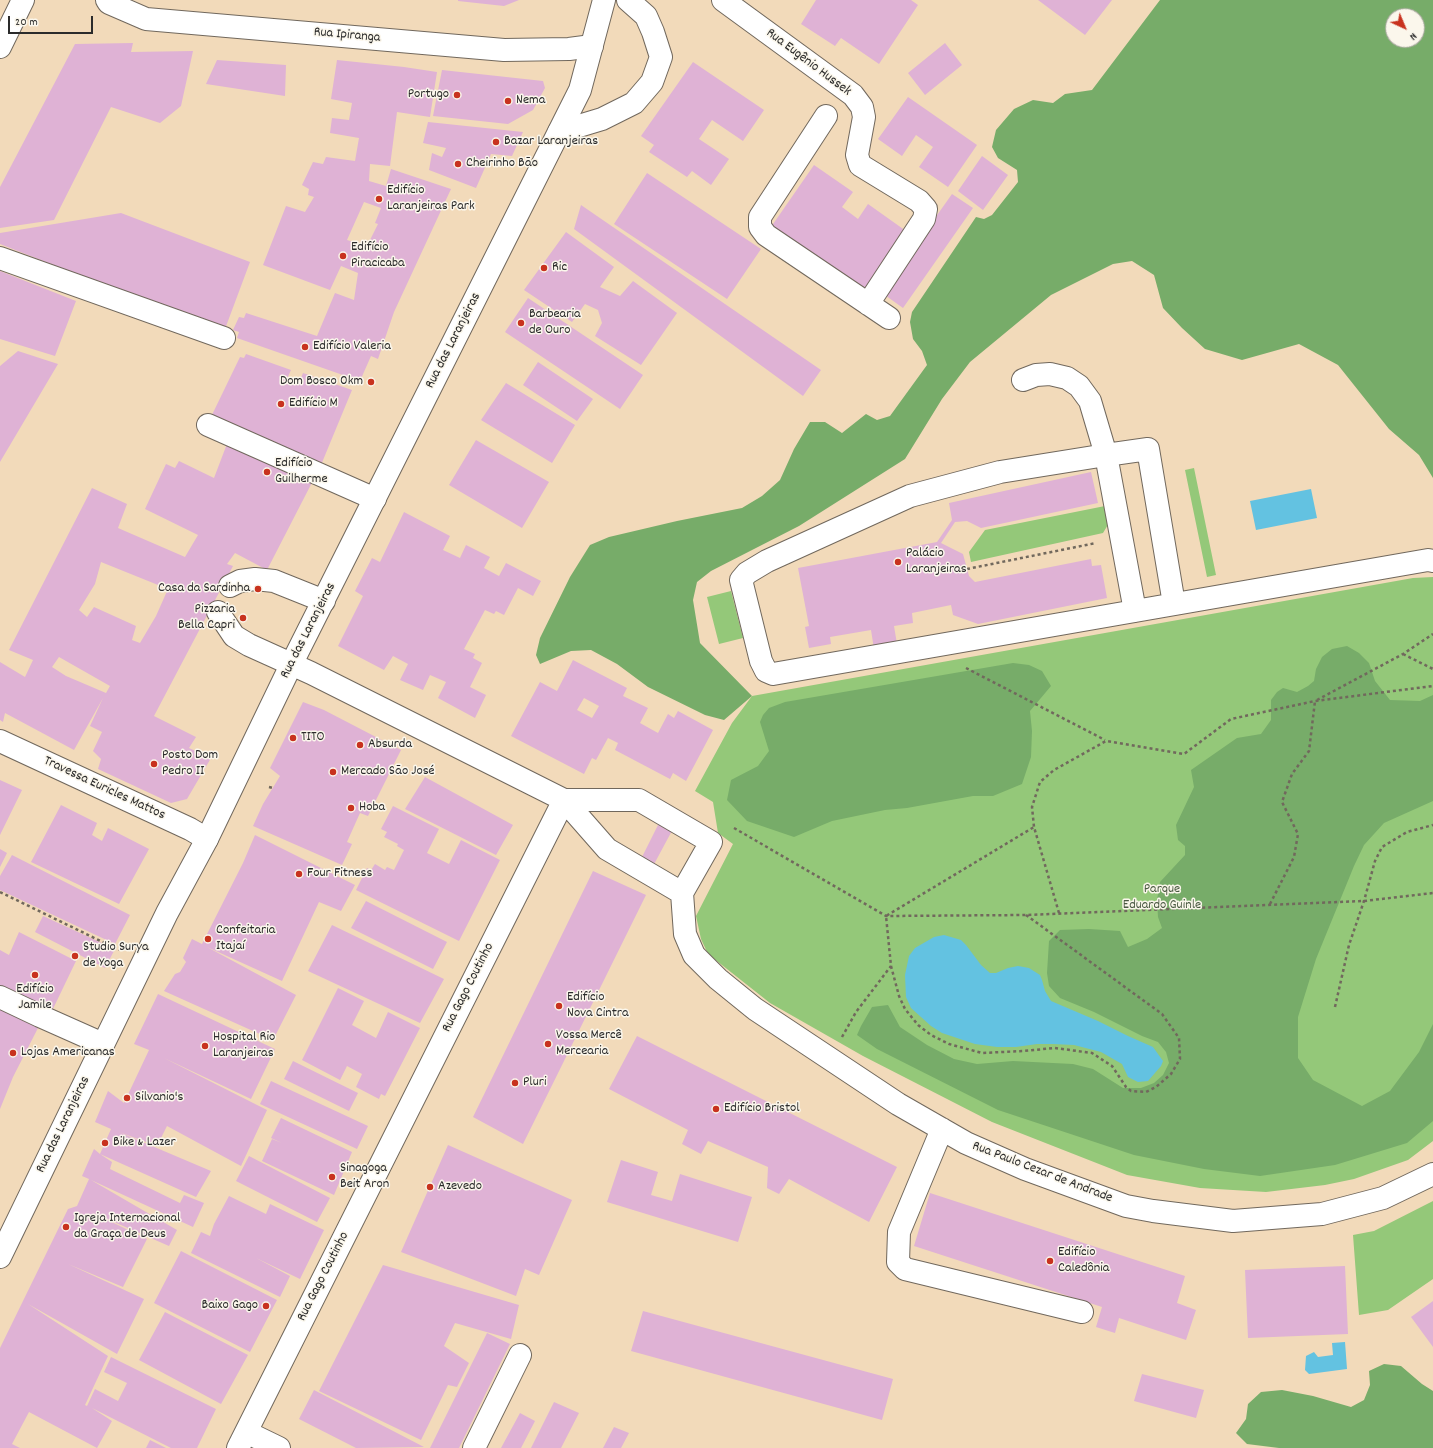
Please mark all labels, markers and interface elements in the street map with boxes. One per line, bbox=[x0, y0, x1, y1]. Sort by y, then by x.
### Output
scale bar bbox=[10, 8, 95, 34]
north arrow bbox=[1385, 8, 1425, 48]
text: 20 m bbox=[15, 14, 38, 31]
street label: Rua Ipiranga bbox=[313, 25, 381, 47]
street label: Rua Eugênio Hussek bbox=[762, 25, 854, 101]
text: N bbox=[1405, 28, 1420, 44]
place label: Portugo bbox=[408, 87, 449, 103]
marker: Portugo bbox=[452, 90, 462, 100]
place label: Nema bbox=[516, 93, 545, 109]
marker: Nema bbox=[503, 96, 513, 106]
place label: Bazar Laranjeiras bbox=[504, 134, 598, 150]
marker: Bazar Laranjeiras bbox=[491, 137, 501, 147]
place label: Cheirinho Bão bbox=[466, 156, 538, 172]
marker: Cheirinho Bão bbox=[453, 159, 463, 169]
place label: Edifício Laranjeiras Park bbox=[387, 183, 475, 216]
marker: Edifício Laranjeiras Park bbox=[374, 194, 384, 204]
place label: Edifício Piracicaba bbox=[351, 240, 405, 272]
marker: Edifício Piracicaba bbox=[338, 251, 348, 261]
place label: Ric bbox=[552, 260, 567, 276]
marker: Ric bbox=[539, 263, 549, 273]
street label: Rua das Laranjeiras bbox=[423, 290, 485, 392]
place label: Barbearia de Ouro bbox=[529, 307, 581, 340]
marker: Barbearia de Ouro bbox=[516, 318, 526, 328]
place label: Edifício Valeria bbox=[313, 339, 391, 355]
marker: Edifício Valeria bbox=[300, 342, 310, 352]
place label: Dom Bosco 0km bbox=[280, 374, 363, 390]
marker: Dom Bosco 0km bbox=[366, 377, 376, 387]
place label: Edifício M bbox=[289, 396, 338, 412]
marker: Edifício M bbox=[276, 399, 286, 409]
place label: Edifício Guilherme bbox=[275, 456, 328, 488]
marker: Edifício Guilherme bbox=[262, 467, 272, 477]
place label: Palácio Laranjeiras bbox=[906, 546, 967, 578]
marker: Palácio Laranjeiras bbox=[893, 557, 903, 567]
street label: Rua das Laranjeiras bbox=[278, 580, 340, 682]
place label: Casa da Sardinha bbox=[158, 581, 250, 597]
marker: Casa da Sardinha bbox=[253, 584, 263, 594]
place label: Pizzaria Bella Capri bbox=[178, 602, 235, 634]
marker: Pizzaria Bella Capri bbox=[238, 613, 248, 623]
place label: TITO bbox=[301, 730, 325, 746]
marker: TITO bbox=[288, 733, 298, 743]
place label: Absurda bbox=[368, 737, 412, 753]
marker: Absurda bbox=[355, 740, 365, 750]
place label: Posto Dom Pedro II bbox=[162, 748, 218, 780]
street label: Travessa Euricles Mattos bbox=[40, 753, 168, 825]
marker: Posto Dom Pedro II bbox=[149, 759, 159, 769]
place label: Mercado São José bbox=[341, 764, 435, 780]
marker: Mercado São José bbox=[328, 767, 338, 777]
place label: Hoba bbox=[359, 800, 385, 816]
marker: Hoba bbox=[346, 803, 356, 813]
place label: Four Fitness bbox=[307, 866, 372, 882]
marker: Four Fitness bbox=[294, 869, 304, 879]
park label: Parque Eduardo Guinle bbox=[1123, 882, 1201, 914]
place label: Confeitaria Itajaí bbox=[216, 923, 275, 956]
marker: Confeitaria Itajaí bbox=[203, 934, 213, 944]
place label: Studio Surya de Yoga bbox=[83, 940, 149, 972]
street label: Rua Gago Coutinho bbox=[439, 941, 499, 1035]
marker: Studio Surya de Yoga bbox=[70, 951, 80, 961]
marker: Edifício Jamile bbox=[30, 970, 40, 980]
place label: Edifício Jamile bbox=[16, 982, 54, 1014]
place label: Edifício Nova Cintra bbox=[567, 990, 629, 1022]
marker: Edifício Nova Cintra bbox=[554, 1001, 564, 1011]
place label: Vossa Mercê Mercearia bbox=[556, 1028, 622, 1060]
place label: Hospital Rio Laranjeiras bbox=[213, 1030, 275, 1062]
marker: Vossa Mercê Mercearia bbox=[543, 1039, 553, 1049]
marker: Hospital Rio Laranjeiras bbox=[200, 1041, 210, 1051]
place label: Lojas Americanas bbox=[21, 1045, 115, 1061]
marker: Lojas Americanas bbox=[8, 1048, 18, 1058]
street label: Rua das Laranjeiras bbox=[33, 1074, 95, 1176]
place label: Pluri bbox=[523, 1075, 546, 1091]
marker: Pluri bbox=[510, 1078, 520, 1088]
place label: Silvanio's bbox=[135, 1090, 183, 1106]
marker: Silvanio's bbox=[122, 1093, 132, 1103]
place label: Edifício Bristol bbox=[724, 1101, 800, 1117]
marker: Edifício Bristol bbox=[711, 1104, 721, 1114]
place label: Bike & Lazer bbox=[113, 1135, 176, 1151]
marker: Bike & Lazer bbox=[100, 1138, 110, 1148]
street label: Rua Paulo Cezar de Andrade bbox=[970, 1138, 1114, 1208]
place label: Sinagoga Beit Aron bbox=[340, 1161, 389, 1194]
marker: Sinagoga Beit Aron bbox=[327, 1172, 337, 1182]
place label: Azevedo bbox=[438, 1179, 482, 1195]
marker: Azevedo bbox=[425, 1182, 435, 1192]
place label: Igreja Internacional da Graça de Deus bbox=[74, 1211, 180, 1244]
marker: Igreja Internacional da Graça de Deus bbox=[61, 1222, 71, 1232]
street label: Rua Gago Coutinho bbox=[294, 1230, 354, 1324]
place label: Edifício Caledônia bbox=[1058, 1245, 1109, 1278]
marker: Edifício Caledônia bbox=[1045, 1256, 1055, 1266]
place label: Baixo Gago bbox=[202, 1298, 258, 1314]
marker: Baixo Gago bbox=[261, 1301, 271, 1311]

